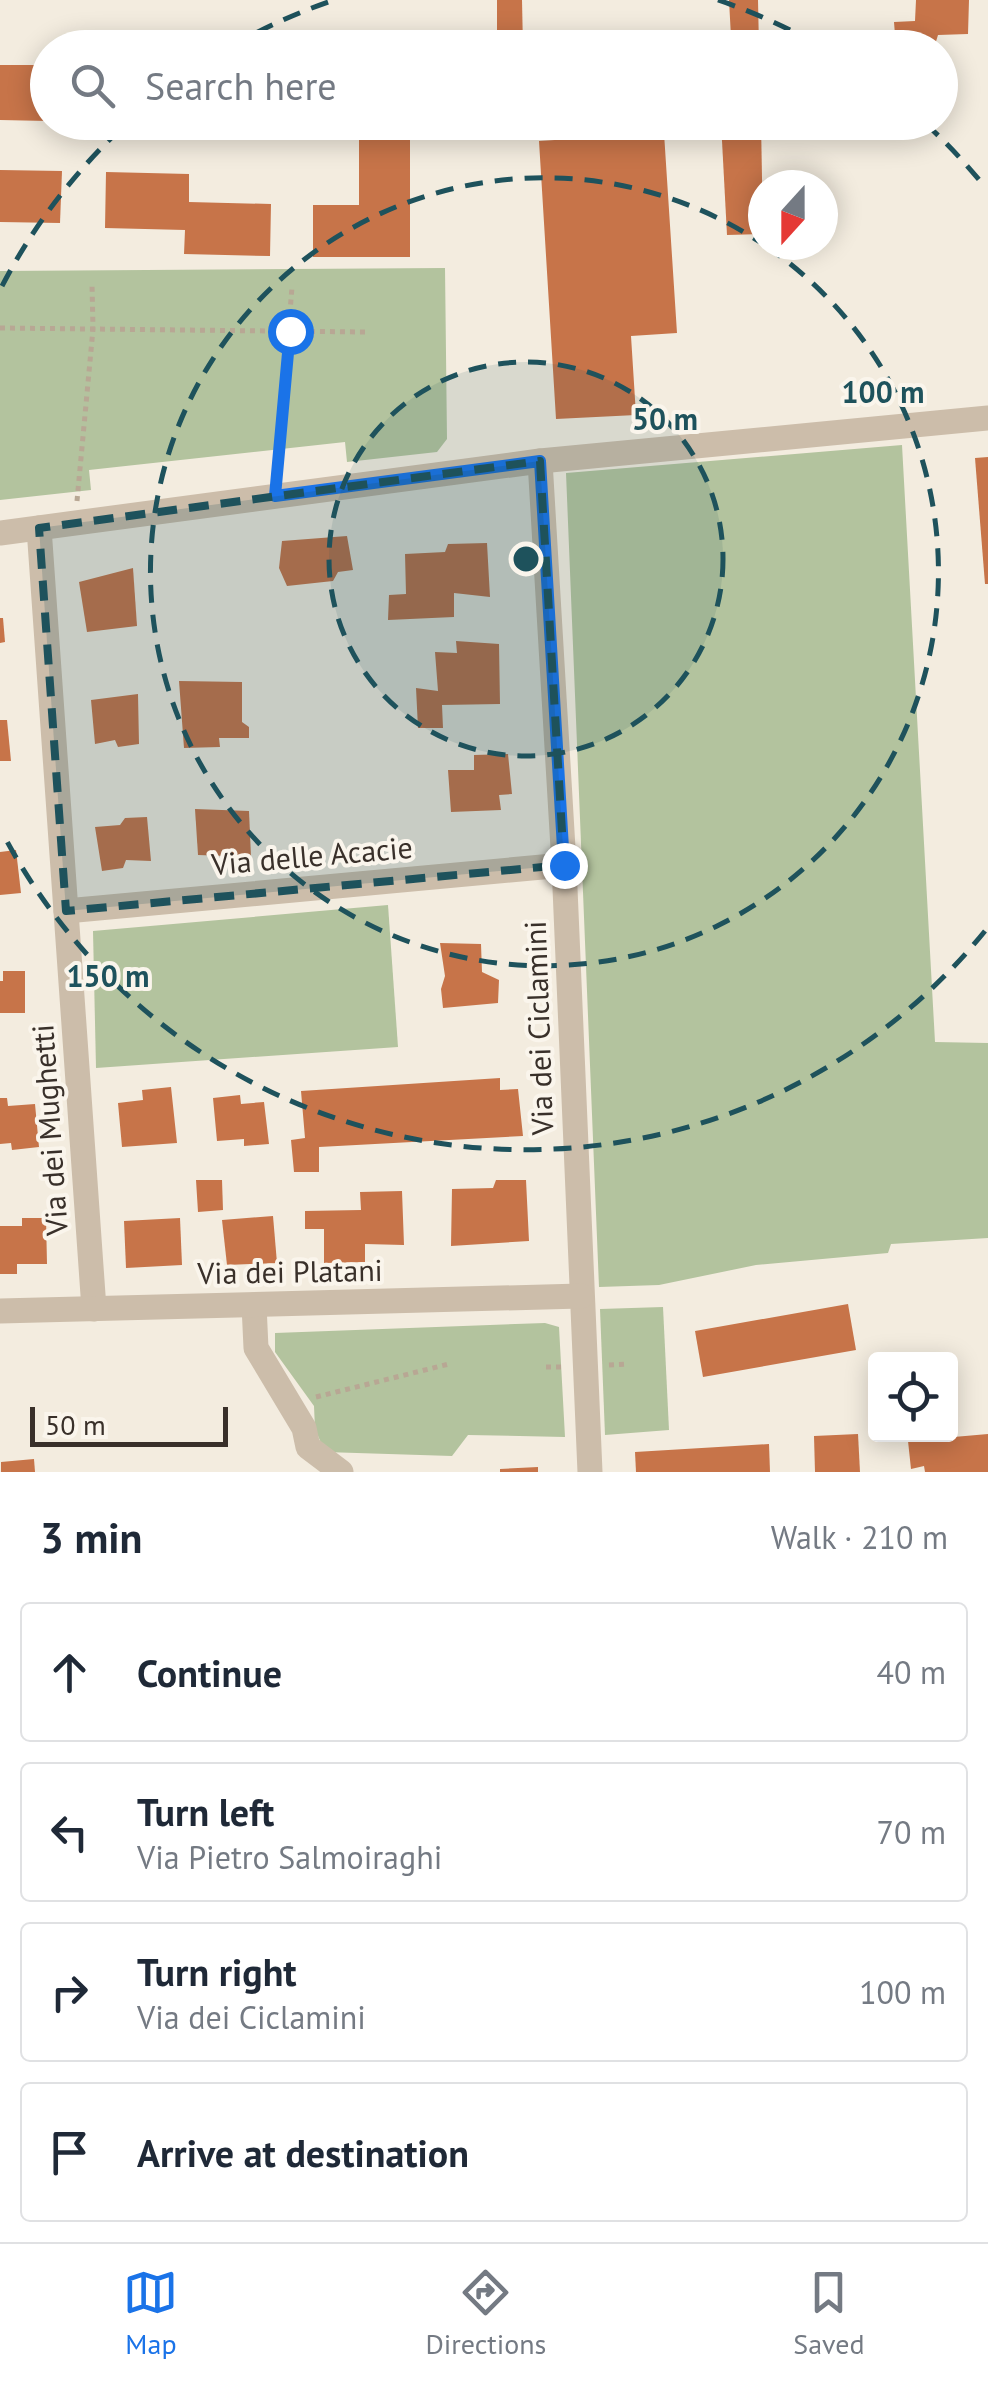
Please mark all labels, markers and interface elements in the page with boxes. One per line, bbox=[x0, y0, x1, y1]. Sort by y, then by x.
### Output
search box bbox=[30, 30, 958, 140]
icon: search bbox=[65, 58, 120, 113]
text: Search here bbox=[145, 61, 337, 110]
north arrow bbox=[748, 170, 838, 260]
route start bbox=[268, 309, 314, 355]
text: 100 m bbox=[842, 372, 924, 411]
text: 50 m bbox=[632, 399, 698, 438]
centre of rings bbox=[508, 541, 544, 577]
street label: Via delle Acacie bbox=[209, 827, 414, 883]
route end bbox=[542, 843, 588, 889]
street label: Via dei Ciclamini bbox=[515, 920, 561, 1137]
text: 150 m bbox=[67, 956, 149, 995]
street label: Via dei Mughetti bbox=[22, 1023, 76, 1238]
street label: Via dei Platani bbox=[196, 1250, 383, 1292]
map controls bbox=[868, 1352, 958, 1442]
button: locate bbox=[868, 1352, 958, 1442]
scale bar bbox=[30, 1402, 228, 1446]
text: 50 m bbox=[45, 1406, 106, 1443]
text: 3 min bbox=[40, 1510, 142, 1565]
text: Walk · 210 m bbox=[771, 1516, 948, 1558]
icon: ahead bbox=[42, 1645, 97, 1700]
text: Continue bbox=[137, 1648, 282, 1697]
text: 40 m bbox=[877, 1651, 946, 1693]
text: Turn left bbox=[137, 1787, 274, 1836]
icon: left bbox=[42, 1805, 97, 1860]
text: 70 m bbox=[877, 1811, 946, 1853]
text: Via Pietro Salmoiraghi bbox=[137, 1836, 442, 1878]
text: Turn right bbox=[137, 1947, 297, 1996]
icon: right bbox=[42, 1965, 97, 2020]
text: 100 m bbox=[859, 1971, 946, 2013]
text: Via dei Ciclamini bbox=[137, 1996, 366, 2038]
icon: arrive bbox=[42, 2125, 97, 2180]
text: Arrive at destination bbox=[137, 2128, 469, 2177]
tab: Map bbox=[123, 2265, 178, 2362]
tab: Directions bbox=[425, 2265, 546, 2362]
tab: Saved bbox=[793, 2265, 865, 2362]

